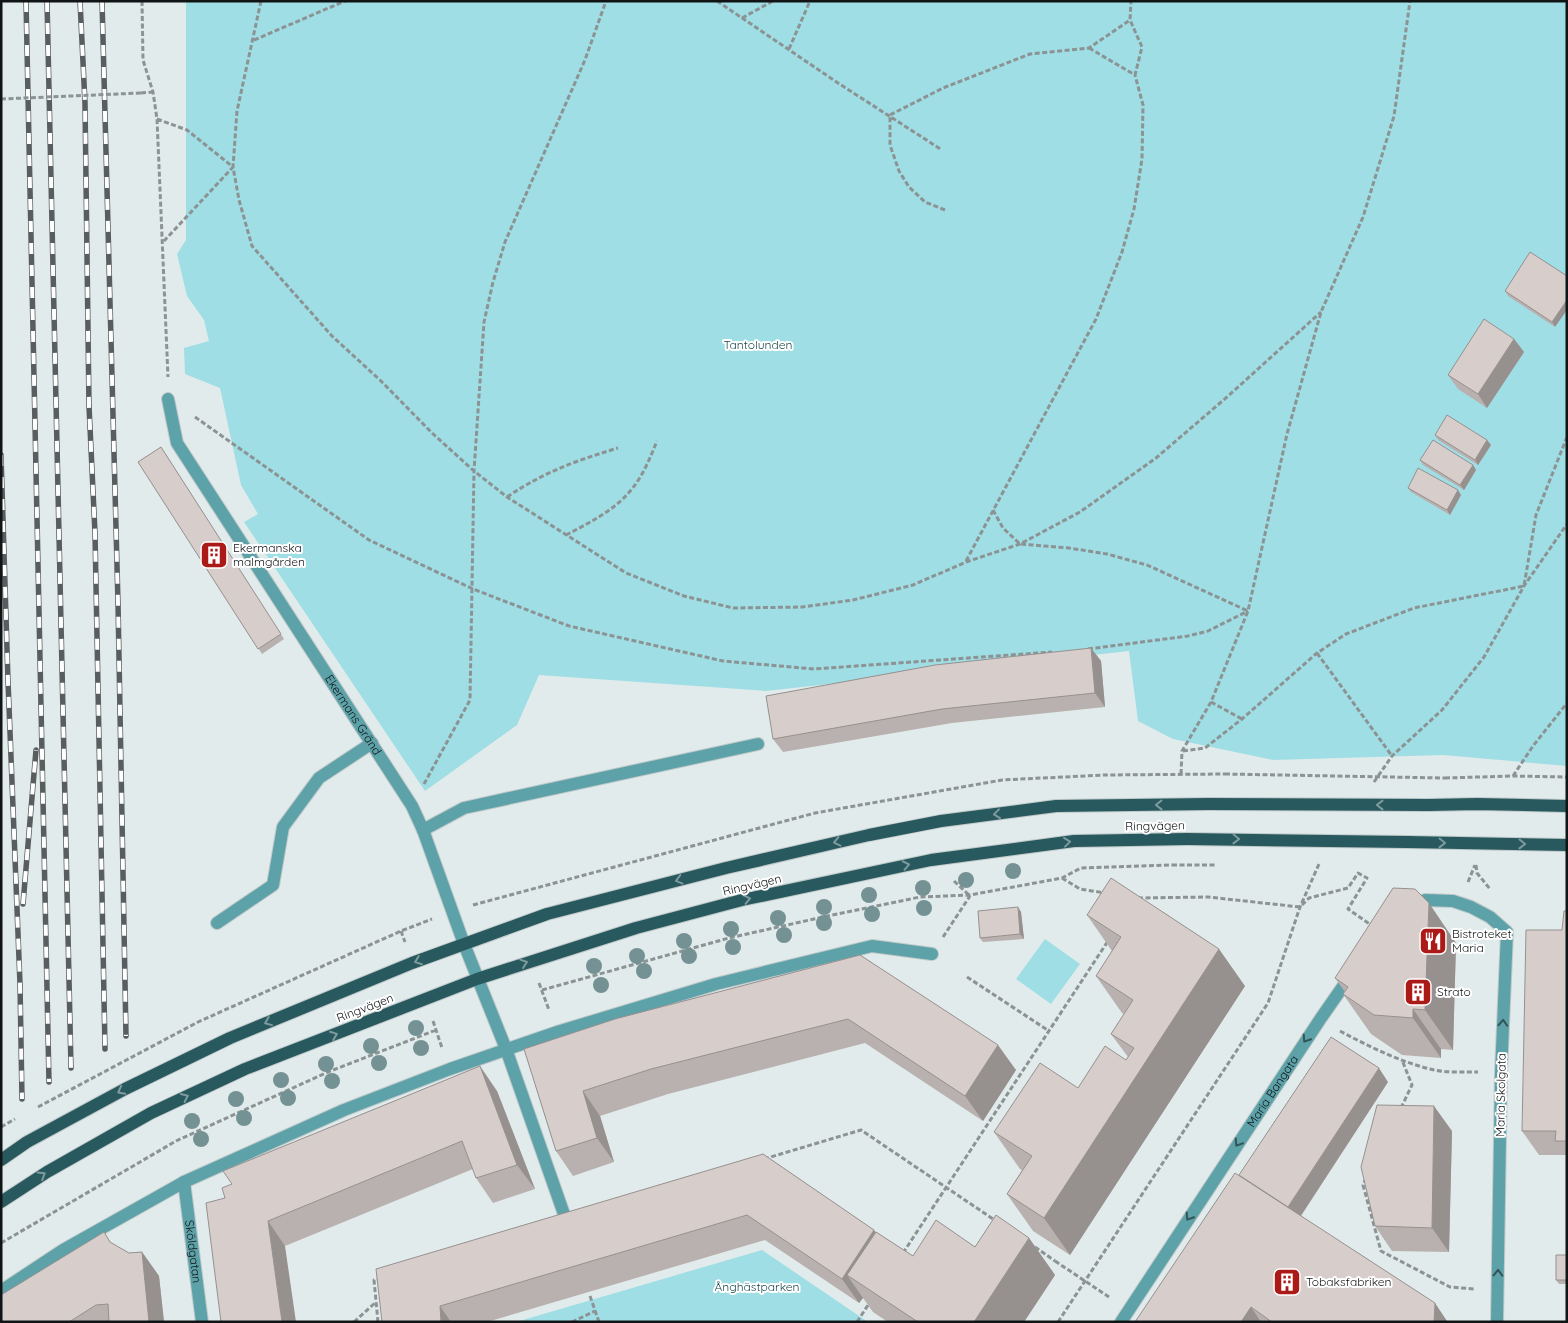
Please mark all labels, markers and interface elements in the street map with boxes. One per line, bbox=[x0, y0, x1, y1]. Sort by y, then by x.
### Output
park label: Tantolunden bbox=[724, 337, 792, 352]
building icon: Ekermanska malmgården bbox=[199, 540, 229, 570]
place label: Ekermanska malmgården bbox=[233, 540, 305, 569]
street label: Ekermans Gränd bbox=[322, 672, 385, 758]
one-way arrow bbox=[1155, 800, 1162, 810]
one-way arrow bbox=[1376, 800, 1384, 810]
one-way arrow bbox=[993, 808, 1001, 819]
street label: Ringvägen bbox=[1125, 817, 1185, 834]
one-way arrow bbox=[1232, 834, 1240, 844]
one-way arrow bbox=[832, 836, 841, 847]
one-way arrow bbox=[1063, 837, 1071, 848]
one-way arrow bbox=[1438, 838, 1446, 848]
one-way arrow bbox=[1518, 838, 1526, 849]
one-way arrow bbox=[901, 860, 910, 871]
street label: Ringvägen bbox=[721, 871, 783, 899]
one-way arrow bbox=[675, 874, 683, 885]
one-way arrow bbox=[743, 894, 752, 905]
restaurant icon: Bistroteket Maria bbox=[1418, 926, 1448, 956]
place label: Bistroteket Maria bbox=[1452, 926, 1511, 955]
one-way arrow bbox=[415, 955, 423, 965]
one-way arrow bbox=[519, 959, 527, 969]
building icon: Strato bbox=[1403, 977, 1433, 1007]
place label: Strato bbox=[1437, 984, 1471, 999]
street label: Ringvägen bbox=[334, 990, 395, 1025]
one-way arrow bbox=[264, 1016, 273, 1026]
one-way arrow bbox=[1498, 1019, 1508, 1026]
one-way arrow bbox=[330, 1030, 338, 1040]
one-way arrow bbox=[1303, 1034, 1313, 1043]
street label: Maria Bangata bbox=[1243, 1052, 1301, 1130]
street label: Maria Skolgata bbox=[1492, 1053, 1509, 1137]
one-way arrow bbox=[117, 1085, 126, 1095]
one-way arrow bbox=[180, 1093, 189, 1104]
one-way arrow bbox=[1235, 1137, 1244, 1147]
one-way arrow bbox=[37, 1172, 46, 1182]
one-way arrow bbox=[1186, 1211, 1195, 1221]
street label: Sköldgatan bbox=[182, 1219, 205, 1284]
building icon: Tobaksfabriken bbox=[1272, 1267, 1302, 1297]
one-way arrow bbox=[1493, 1269, 1503, 1276]
place label: Tobaksfabriken bbox=[1306, 1274, 1392, 1289]
park label: Ånghästparken bbox=[714, 1279, 800, 1294]

